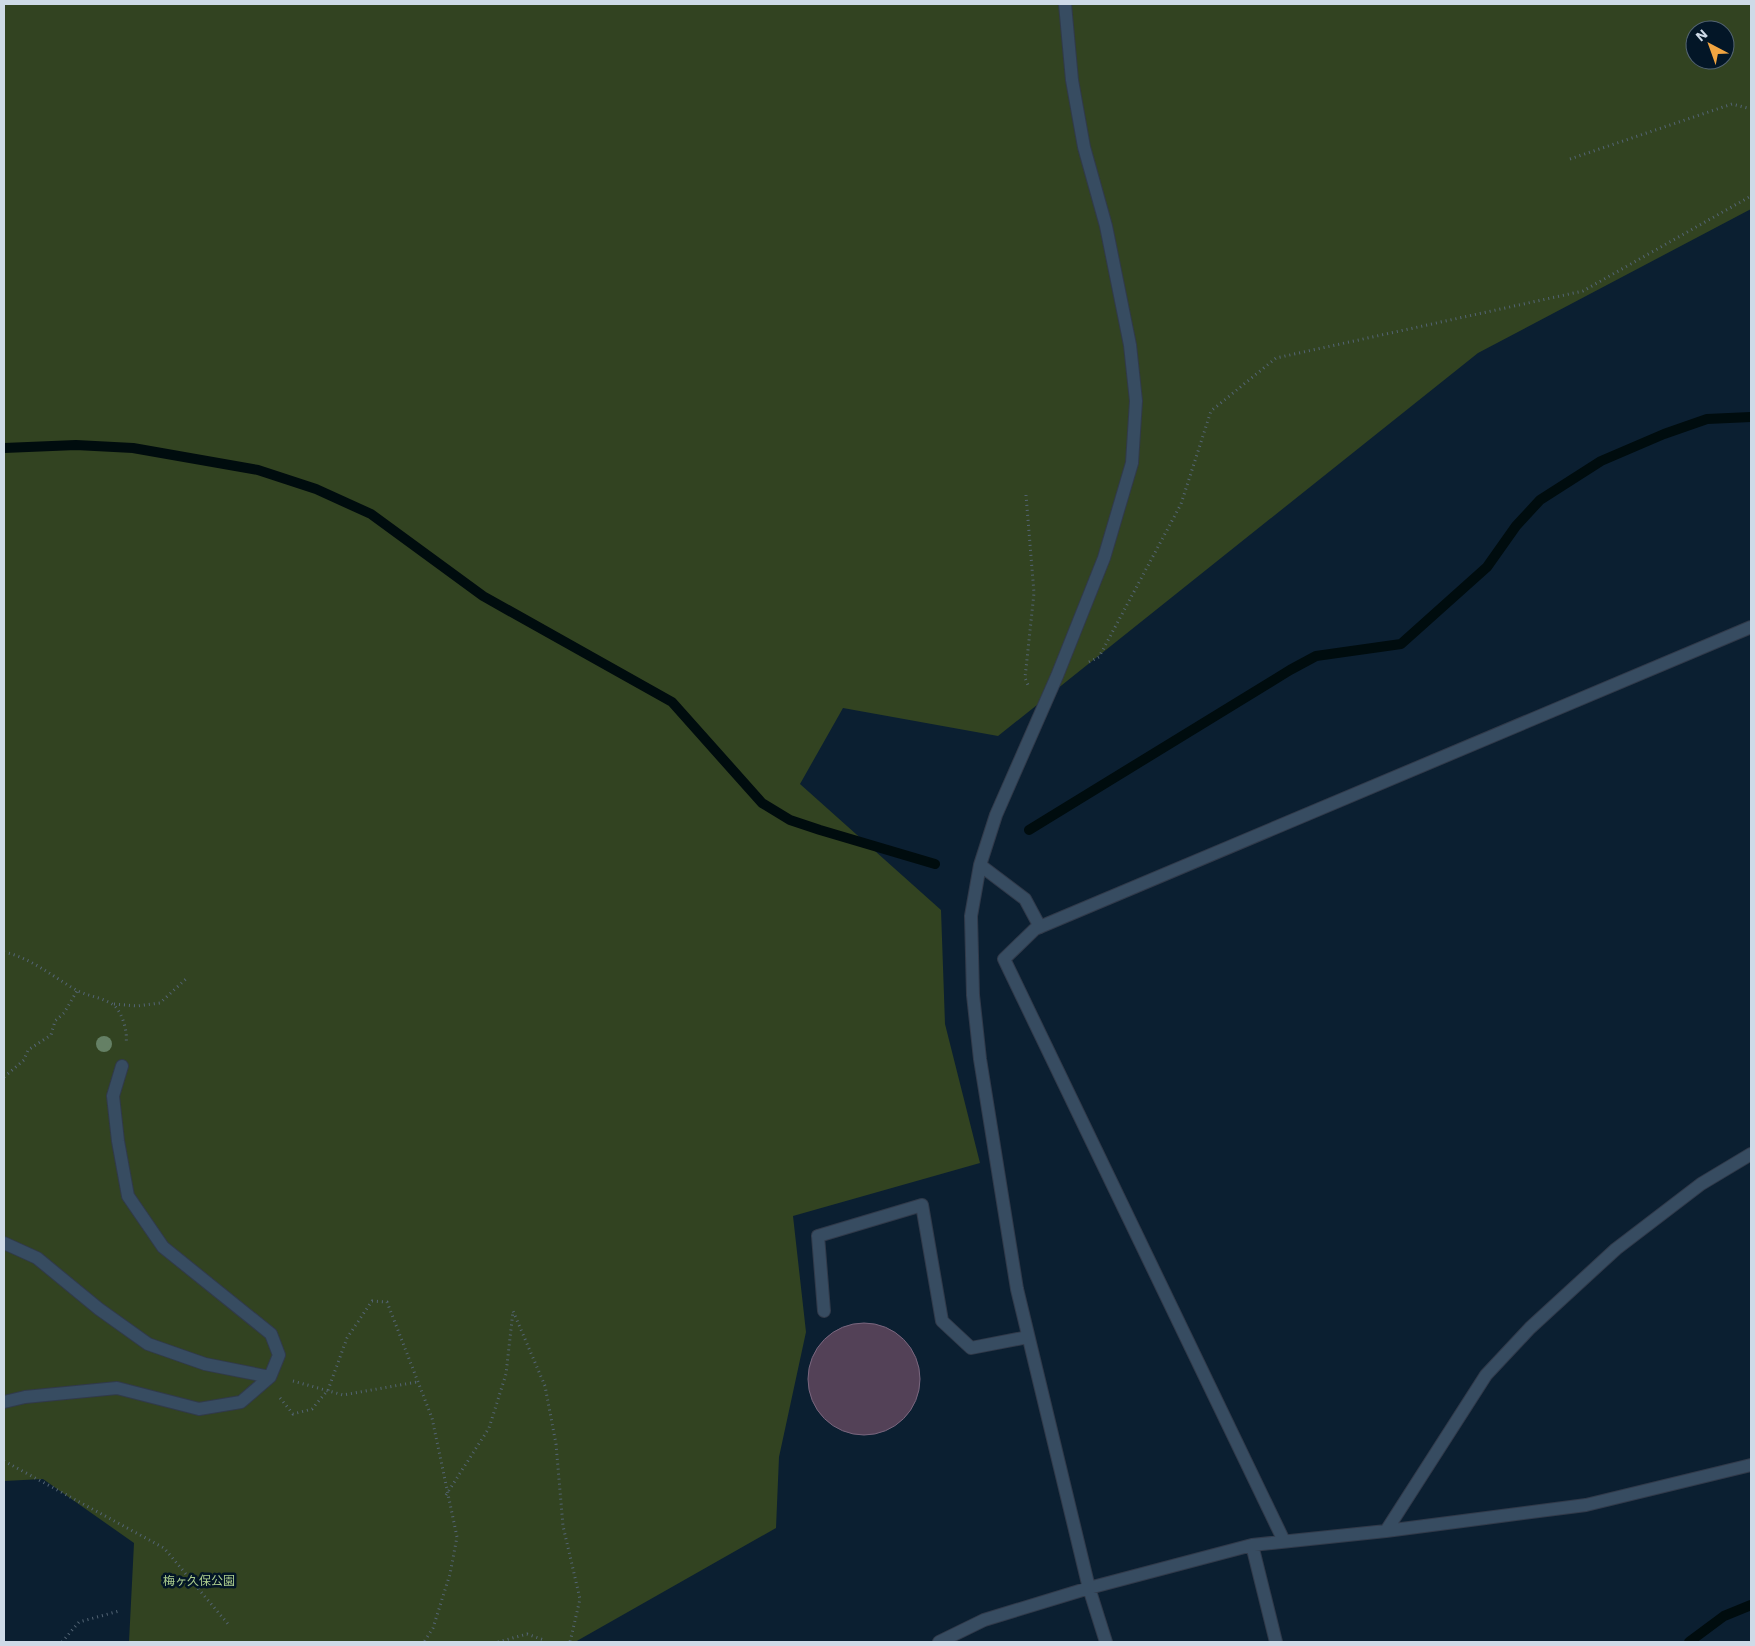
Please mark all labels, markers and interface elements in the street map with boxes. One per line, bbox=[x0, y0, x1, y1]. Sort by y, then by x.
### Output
north arrow bbox=[1685, 20, 1735, 70]
text: N bbox=[1692, 26, 1711, 45]
park label: 梅ヶ久保公園 bbox=[163, 1574, 235, 1588]

